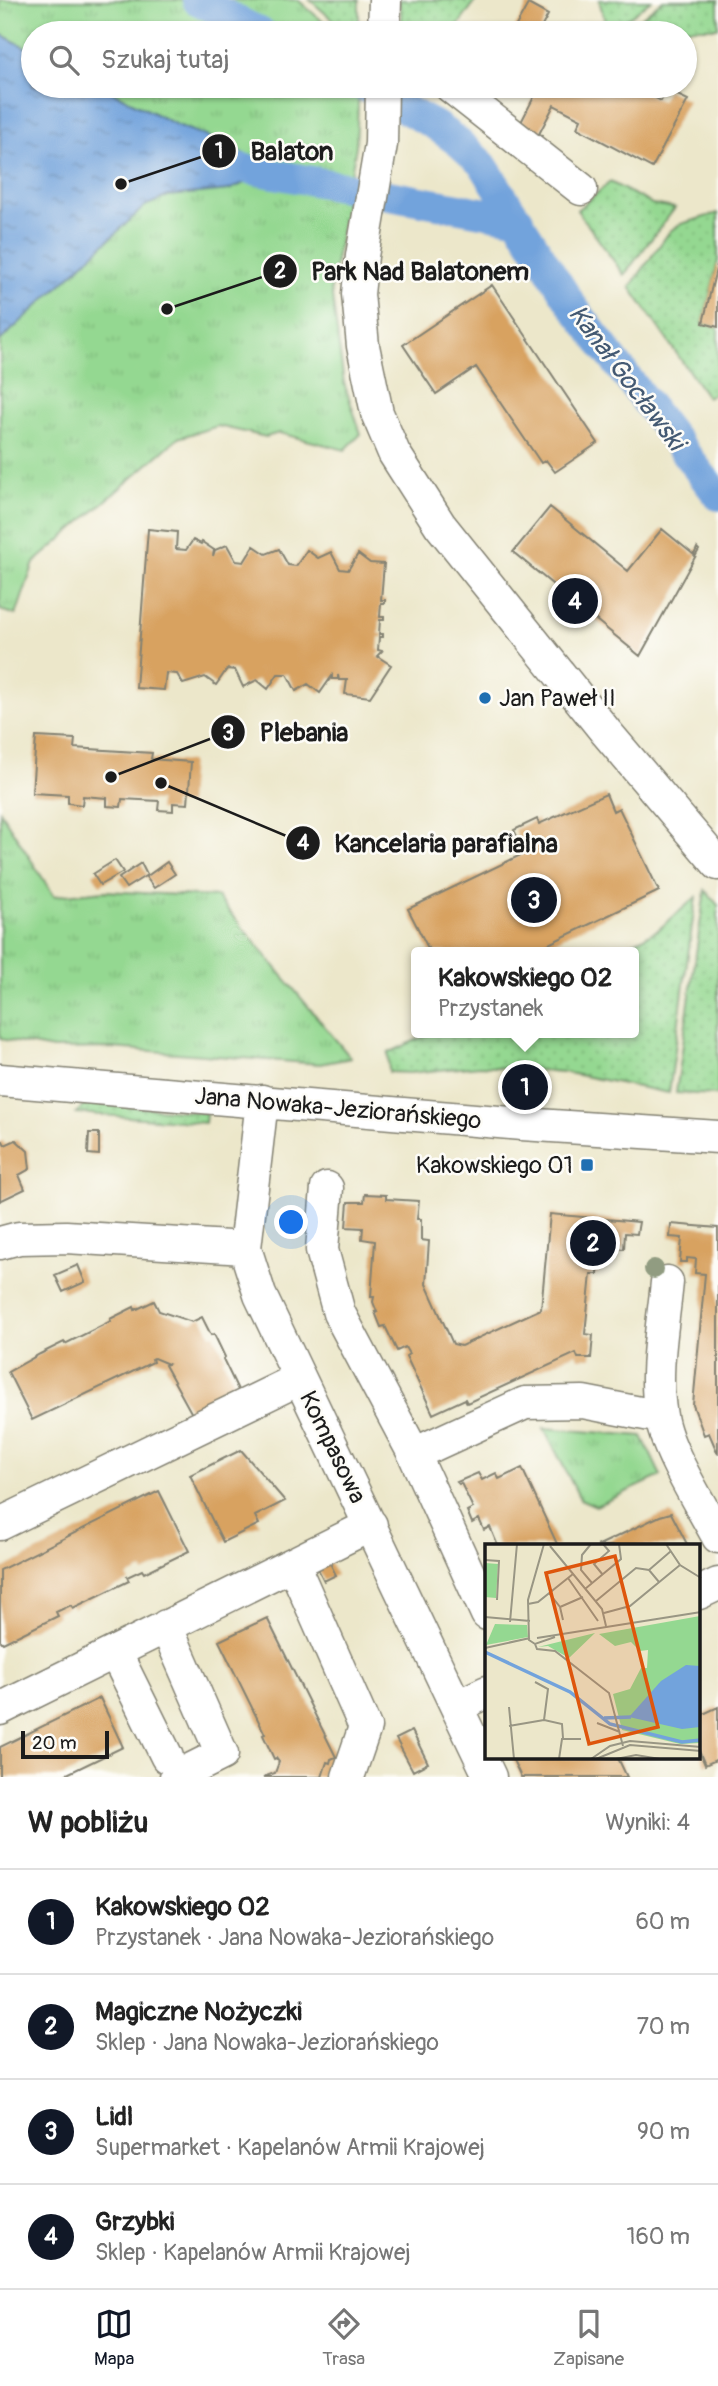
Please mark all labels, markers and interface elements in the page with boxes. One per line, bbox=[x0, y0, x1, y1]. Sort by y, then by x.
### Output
search box bbox=[21, 21, 697, 98]
icon: search bbox=[45, 41, 83, 79]
text: Szukaj tutaj bbox=[101, 44, 229, 76]
callout: Balaton bbox=[202, 128, 348, 175]
text: Balaton bbox=[250, 136, 334, 168]
text: 1 bbox=[215, 138, 223, 165]
callout: Park Nad Balatonem bbox=[262, 247, 543, 294]
text: Park Nad Balatonem bbox=[311, 256, 529, 288]
text: 2 bbox=[274, 258, 286, 285]
water label: Kanał Gocławski bbox=[561, 299, 694, 460]
pin: 4 bbox=[552, 575, 598, 627]
place label: Jan Paweł II bbox=[499, 684, 616, 713]
marker: Jan Paweł II bbox=[477, 690, 493, 706]
callout: Plebania bbox=[211, 709, 363, 756]
text: Plebania bbox=[260, 717, 348, 749]
text: 3 bbox=[222, 720, 234, 747]
callout: Kancelaria parafialna bbox=[285, 819, 572, 866]
text: Kancelaria parafialna bbox=[334, 828, 558, 860]
text: 4 bbox=[297, 830, 310, 857]
pin: 3 bbox=[511, 874, 557, 926]
popup bbox=[411, 947, 639, 1038]
text: Kakowskiego 02 bbox=[438, 962, 612, 994]
text: Przystanek bbox=[438, 994, 543, 1023]
pin: 1 bbox=[502, 1061, 548, 1113]
street label: Jana Nowaka-Jeziorańskiego bbox=[193, 1082, 483, 1135]
place label: Kakowskiego 01 bbox=[416, 1151, 573, 1180]
marker: Kakowskiego 01 bbox=[579, 1157, 595, 1173]
your location bbox=[274, 1205, 308, 1239]
pin: 2 bbox=[570, 1217, 616, 1269]
street label: Kompasowa bbox=[293, 1386, 372, 1508]
inset map bbox=[485, 1544, 700, 1759]
scale bar bbox=[21, 1728, 108, 1760]
text: 20 m bbox=[32, 1731, 77, 1755]
text: W pobliżu bbox=[28, 1804, 148, 1841]
text: Wyniki: 4 bbox=[605, 1808, 690, 1837]
text: Kakowskiego 02 bbox=[95, 1891, 270, 1923]
text: 1 bbox=[47, 1907, 56, 1936]
text: 60 m bbox=[635, 1907, 690, 1936]
text: Przystanek · Jana Nowaka-Jeziorańskiego bbox=[95, 1923, 494, 1952]
text: Magiczne Nożyczki bbox=[95, 1996, 302, 2028]
text: 2 bbox=[45, 2012, 57, 2041]
text: 70 m bbox=[637, 2012, 690, 2041]
text: Sklep · Jana Nowaka-Jeziorańskiego bbox=[95, 2028, 439, 2057]
text: Lidl bbox=[95, 2101, 133, 2133]
text: 3 bbox=[45, 2117, 57, 2146]
text: 90 m bbox=[637, 2117, 690, 2146]
text: Supermarket · Kapelanów Armii Krajowej bbox=[95, 2133, 485, 2162]
text: Grzybki bbox=[95, 2206, 174, 2238]
text: 4 bbox=[44, 2222, 58, 2251]
text: 160 m bbox=[626, 2222, 690, 2251]
text: Sklep · Kapelanów Armii Krajowej bbox=[95, 2238, 411, 2267]
tab: Mapa bbox=[94, 2305, 134, 2371]
tab: Trasa bbox=[322, 2305, 365, 2371]
tab: Zapisane bbox=[553, 2305, 624, 2371]

